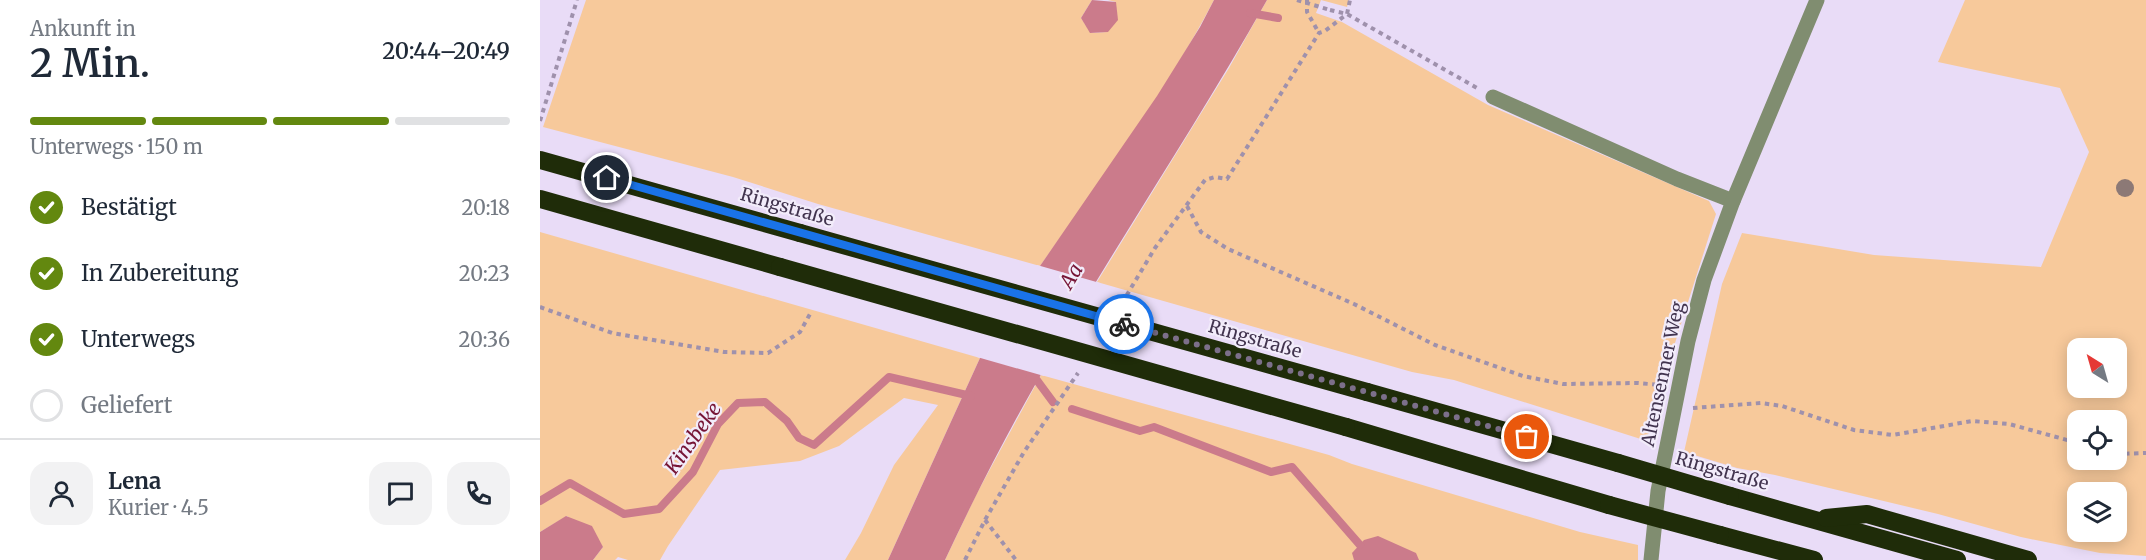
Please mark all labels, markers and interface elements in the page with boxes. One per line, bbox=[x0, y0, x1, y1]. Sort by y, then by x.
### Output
text: Ankunft in bbox=[30, 16, 136, 41]
text: 20:44–20:49 bbox=[382, 37, 510, 65]
text: 2 Min. bbox=[30, 39, 150, 88]
text: Unterwegs · 150 m bbox=[30, 134, 203, 159]
pin bbox=[581, 152, 632, 203]
icon: home bbox=[590, 161, 623, 194]
street label: Ringstraße bbox=[738, 182, 836, 231]
icon: check bbox=[30, 191, 63, 224]
text: Bestätigt bbox=[81, 193, 177, 221]
text: 20:18 bbox=[462, 195, 510, 220]
icon: check bbox=[30, 257, 63, 290]
text: In Zubereitung bbox=[81, 259, 239, 287]
water label: Aa bbox=[1052, 259, 1088, 294]
text: 20:23 bbox=[459, 261, 510, 286]
courier bbox=[1094, 294, 1154, 354]
street label: Altensenner Weg bbox=[1636, 299, 1689, 449]
icon: bike bbox=[1108, 308, 1141, 341]
street label: Ringstraße bbox=[1206, 314, 1304, 363]
icon: check bbox=[30, 323, 63, 356]
text: Unterwegs bbox=[81, 325, 195, 353]
text: 20:36 bbox=[459, 327, 510, 352]
north arrow bbox=[2067, 338, 2127, 398]
map controls bbox=[2067, 338, 2127, 542]
text: Geliefert bbox=[81, 391, 172, 419]
water label: Kinsbeke bbox=[658, 397, 726, 479]
button: locate bbox=[2067, 410, 2127, 470]
pin bbox=[1501, 411, 1552, 462]
icon: bag bbox=[1510, 420, 1543, 453]
street label: Ringstraße bbox=[1673, 446, 1771, 495]
button: person bbox=[30, 462, 93, 525]
button: chat bbox=[369, 462, 432, 525]
button: phone bbox=[447, 462, 510, 525]
text: Lena bbox=[108, 467, 161, 495]
button: layers bbox=[2067, 482, 2127, 542]
text: Kurier · 4.5 bbox=[108, 495, 209, 520]

